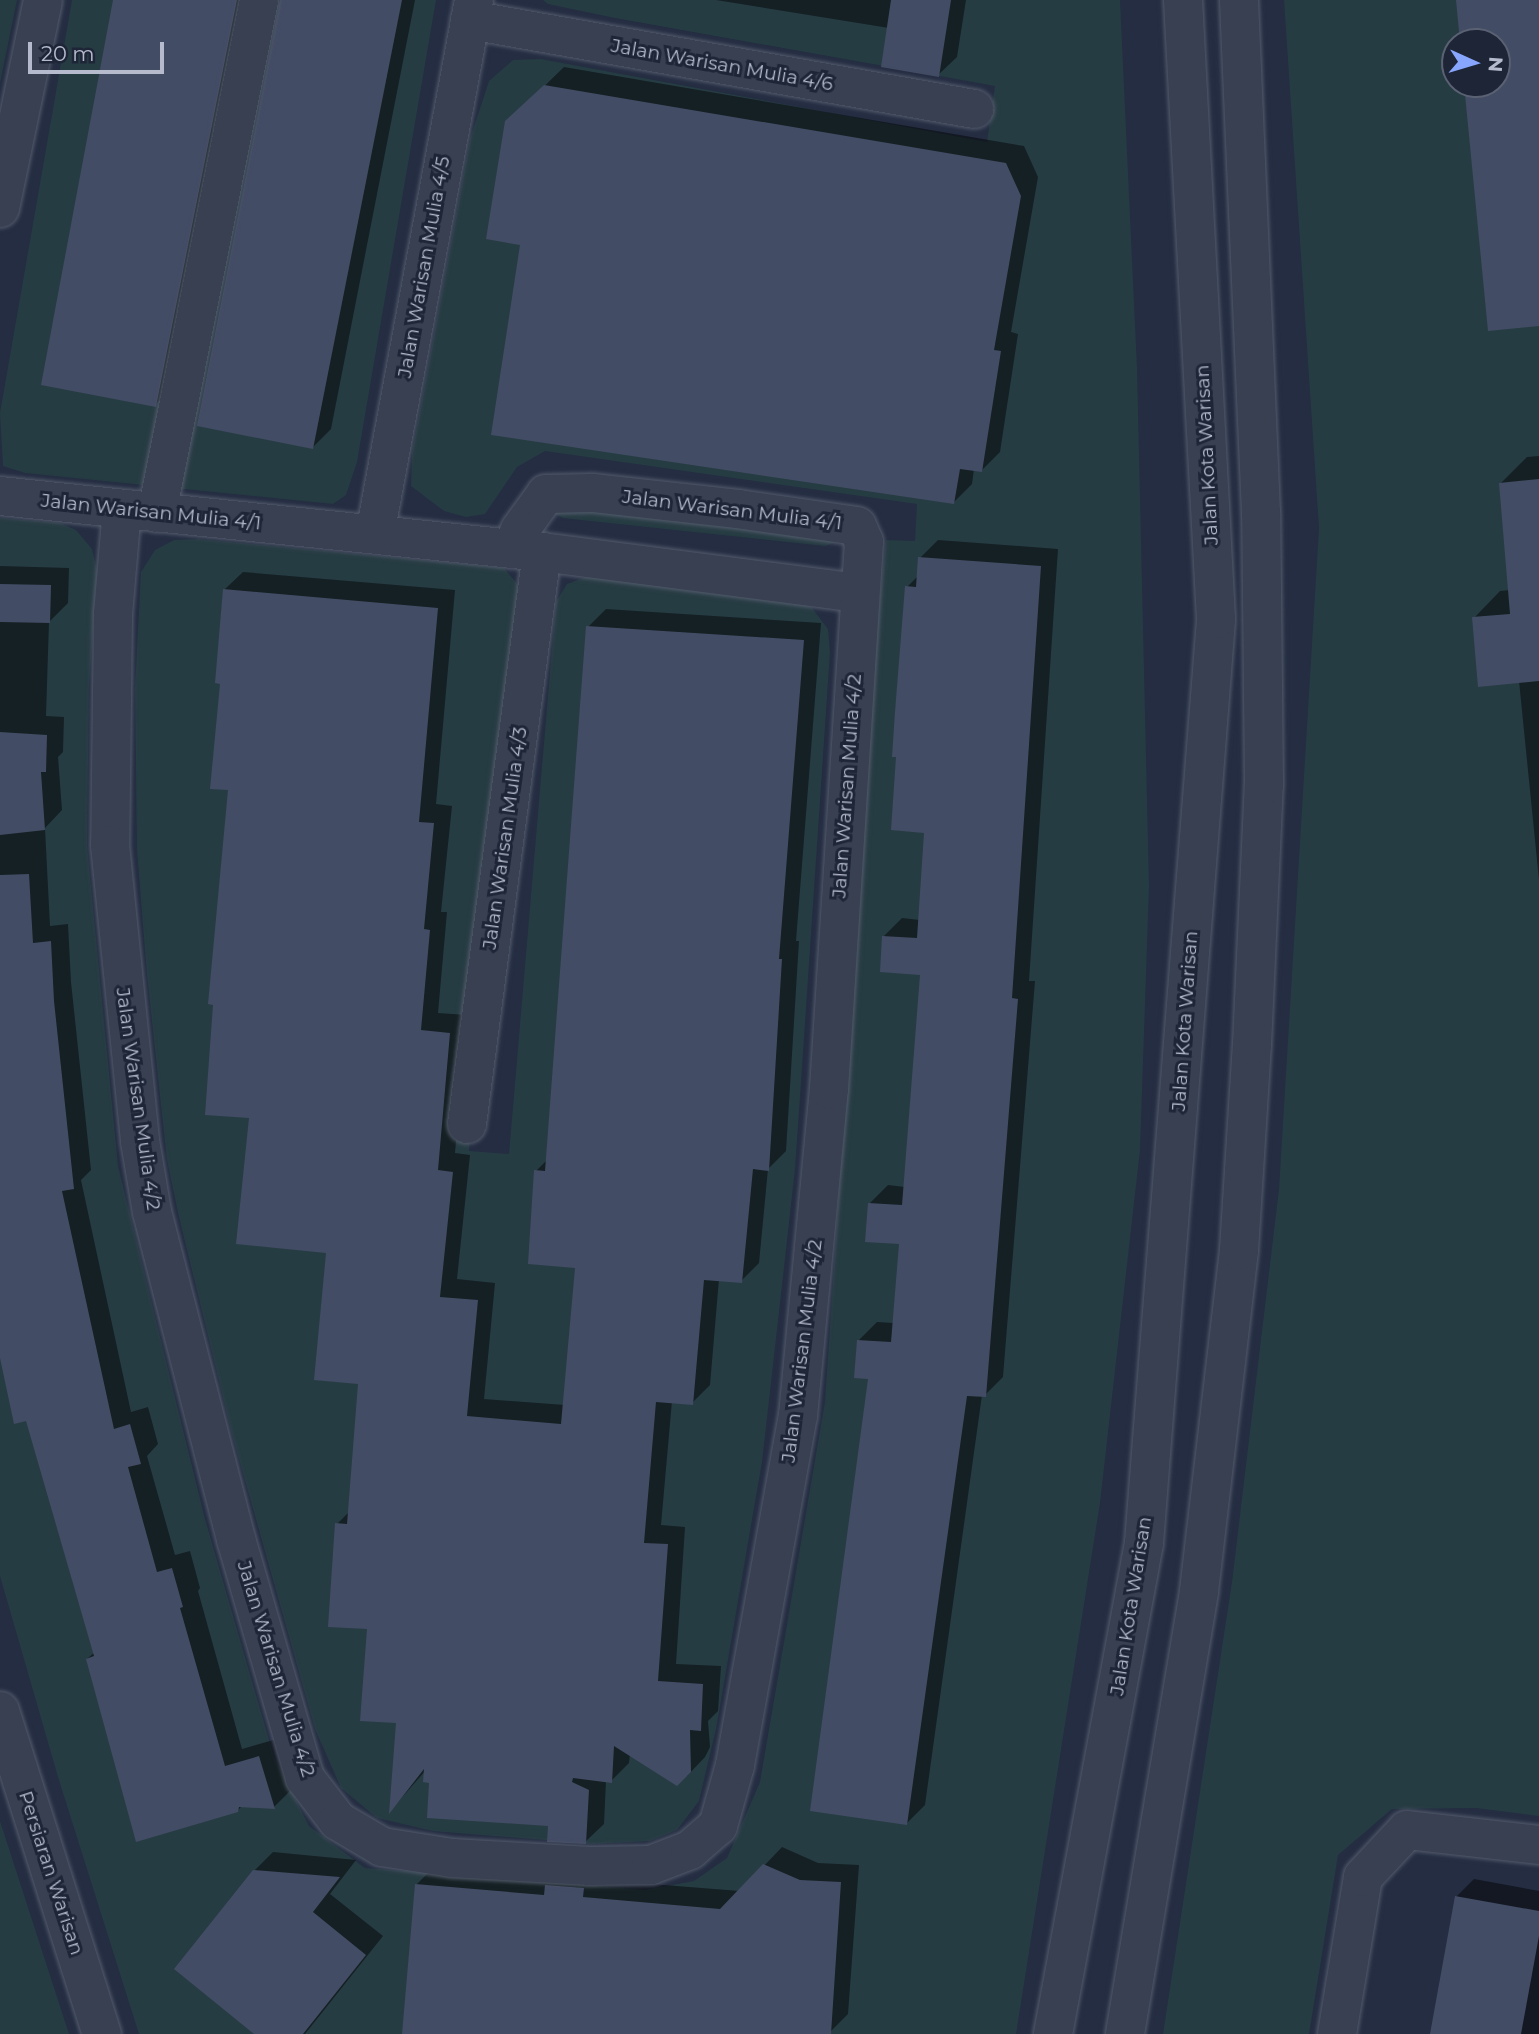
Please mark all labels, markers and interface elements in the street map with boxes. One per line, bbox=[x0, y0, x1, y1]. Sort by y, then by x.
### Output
scale bar bbox=[32, 28, 168, 72]
north arrow bbox=[1441, 28, 1511, 98]
street label: Jalan Warisan Mulia 4/6 bbox=[609, 34, 835, 96]
text: 20 m bbox=[41, 41, 95, 66]
text: N bbox=[1483, 56, 1507, 73]
street label: Jalan Warisan Mulia 4/5 bbox=[393, 154, 455, 380]
street label: Jalan Kota Warisan bbox=[1191, 364, 1223, 546]
street label: Jalan Warisan Mulia 4/1 bbox=[621, 485, 843, 535]
street label: Jalan Warisan Mulia 4/1 bbox=[40, 489, 262, 535]
street label: Jalan Warisan Mulia 4/2 bbox=[828, 673, 866, 899]
street label: Jalan Warisan Mulia 4/3 bbox=[478, 725, 532, 951]
street label: Jalan Kota Warisan bbox=[1167, 930, 1203, 1112]
street label: Jalan Warisan Mulia 4/2 bbox=[111, 986, 165, 1212]
street label: Jalan Warisan Mulia 4/2 bbox=[777, 1238, 827, 1464]
street label: Jalan Kota Warisan bbox=[1106, 1515, 1156, 1697]
street label: Jalan Warisan Mulia 4/2 bbox=[232, 1558, 320, 1780]
street label: Persiaran Warisan bbox=[14, 1788, 88, 1958]

